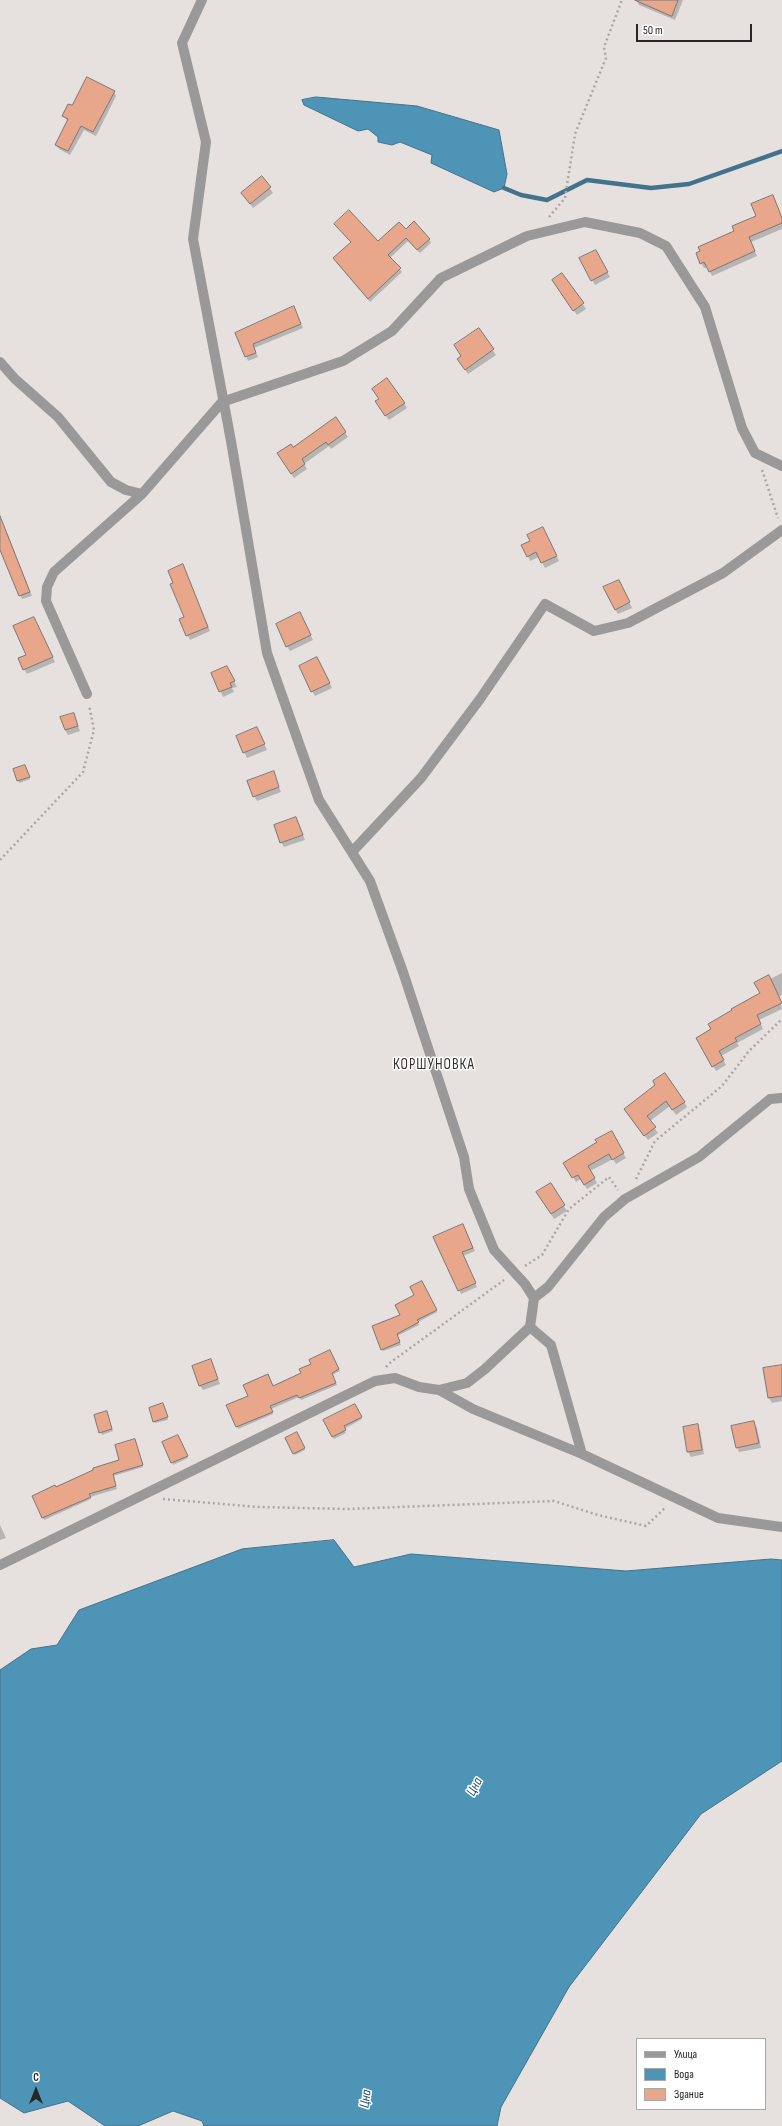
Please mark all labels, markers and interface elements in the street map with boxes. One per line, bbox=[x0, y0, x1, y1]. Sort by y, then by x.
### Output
scale bar bbox=[638, 16, 754, 42]
text: 50 m bbox=[643, 23, 663, 38]
district label: КОРШУНОВКА bbox=[393, 1056, 475, 1074]
water label: Цна bbox=[463, 1775, 487, 1799]
legend bbox=[636, 2038, 766, 2110]
text: Улица bbox=[674, 2047, 697, 2062]
text: Вода bbox=[674, 2067, 694, 2082]
north arrow bbox=[16, 2070, 56, 2110]
text: С bbox=[33, 2071, 39, 2084]
text: Здание bbox=[674, 2087, 704, 2102]
water label: Цна bbox=[356, 2089, 376, 2109]

